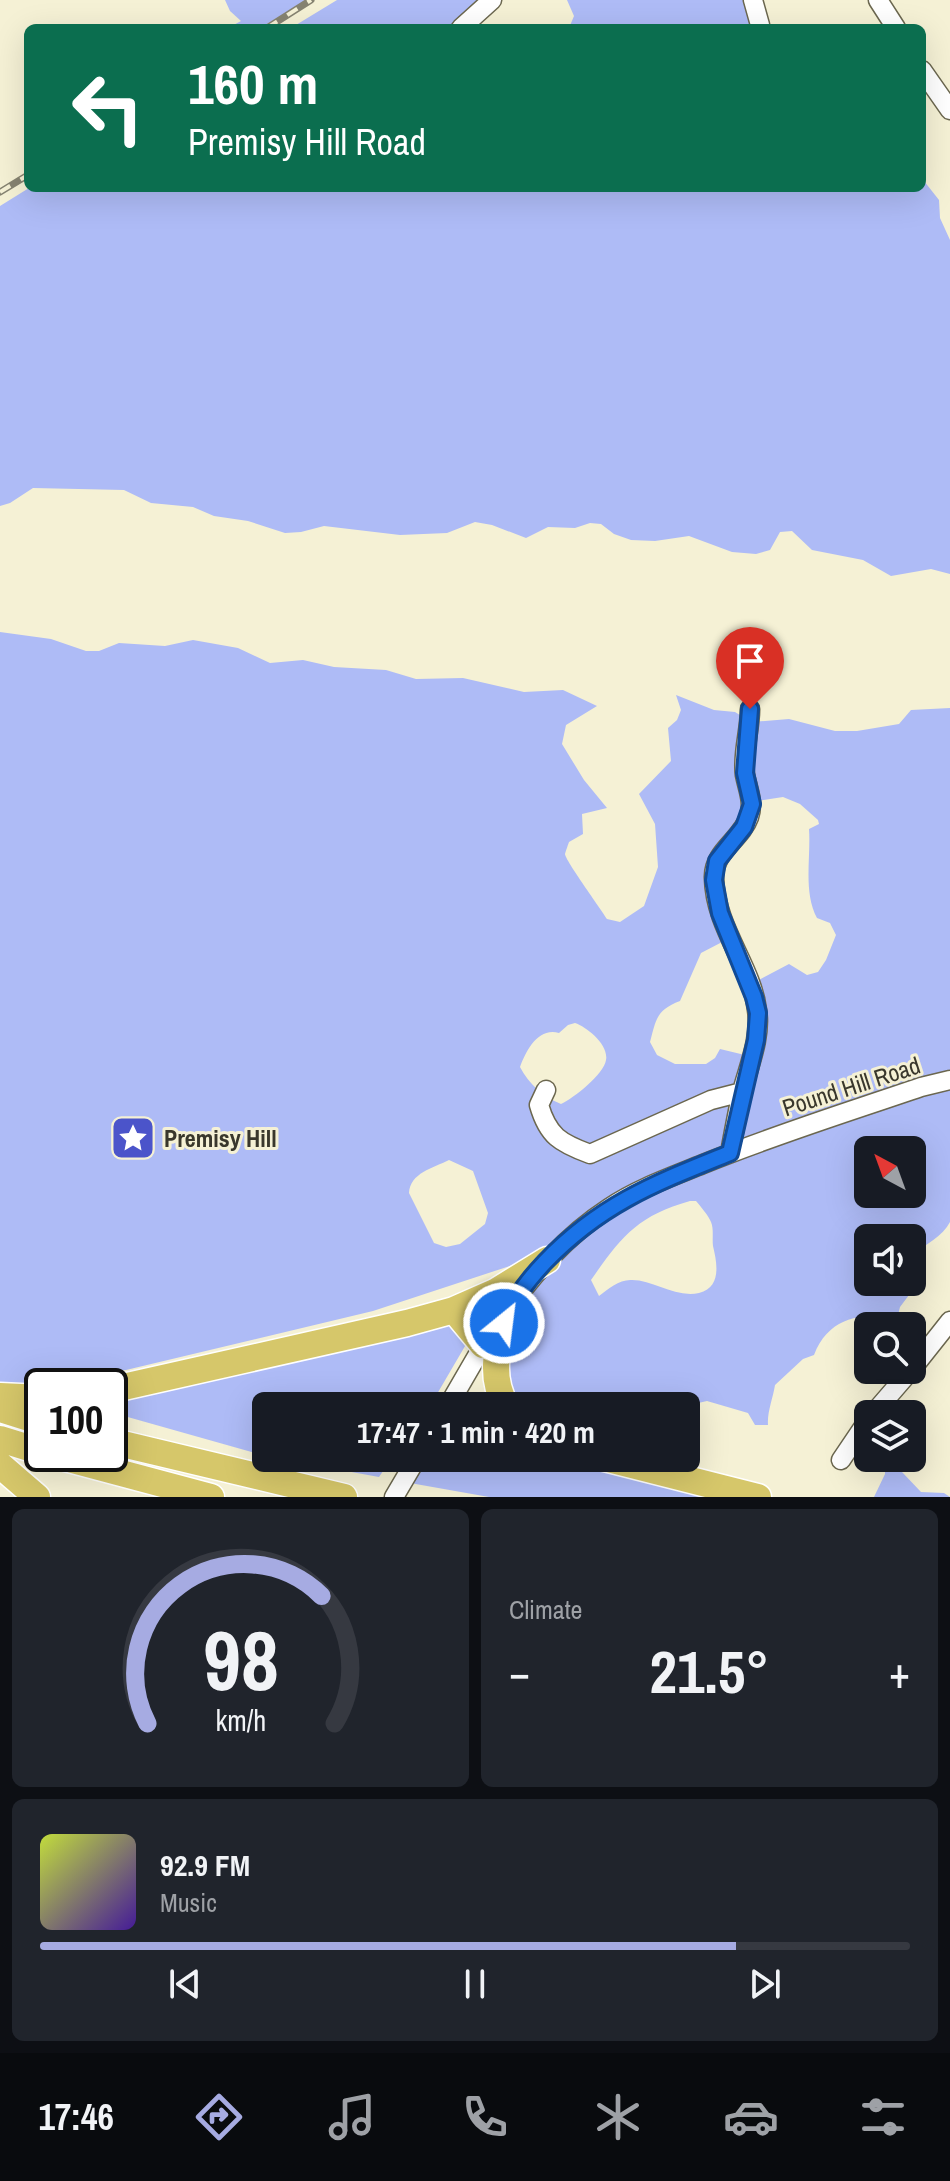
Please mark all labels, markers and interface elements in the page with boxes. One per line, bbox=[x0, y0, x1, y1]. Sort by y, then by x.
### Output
text: 160 m bbox=[188, 46, 318, 121]
icon: left bbox=[56, 56, 160, 160]
text: Premisy Hill Road bbox=[188, 118, 426, 166]
pin bbox=[716, 627, 784, 709]
icon: arrive bbox=[728, 639, 772, 683]
street label: Pound Hill Road bbox=[778, 1049, 924, 1123]
place icon: Premisy Hill bbox=[109, 1114, 157, 1162]
place label: Premisy Hill bbox=[164, 1122, 277, 1154]
north arrow bbox=[854, 1136, 926, 1208]
map controls bbox=[854, 1136, 926, 1472]
button: sound bbox=[854, 1224, 926, 1296]
position arrow bbox=[462, 1281, 546, 1365]
button: search bbox=[854, 1312, 926, 1384]
speed limit sign: 100 bbox=[24, 1368, 128, 1472]
button: layers bbox=[854, 1400, 926, 1472]
text: 17:47 · 1 min · 420 m bbox=[357, 1412, 595, 1452]
text: Climate bbox=[509, 1592, 582, 1627]
text: 98 bbox=[203, 1604, 278, 1716]
text: 21.5° bbox=[650, 1631, 769, 1712]
text: − bbox=[509, 1642, 530, 1702]
text: + bbox=[889, 1642, 910, 1702]
text: km/h bbox=[215, 1701, 266, 1740]
text: 92.9 FM bbox=[160, 1845, 250, 1885]
text: Music bbox=[160, 1885, 217, 1920]
icon: previous bbox=[163, 1962, 207, 2006]
icon: pause bbox=[453, 1962, 497, 2006]
icon: next bbox=[743, 1962, 787, 2006]
icon: directions bbox=[191, 2089, 247, 2145]
icon: music bbox=[324, 2089, 380, 2145]
icon: phone bbox=[457, 2089, 513, 2145]
icon: climate bbox=[590, 2089, 646, 2145]
icon: car bbox=[723, 2089, 779, 2145]
icon: filters bbox=[855, 2089, 911, 2145]
text: 17:46 bbox=[38, 2093, 114, 2141]

